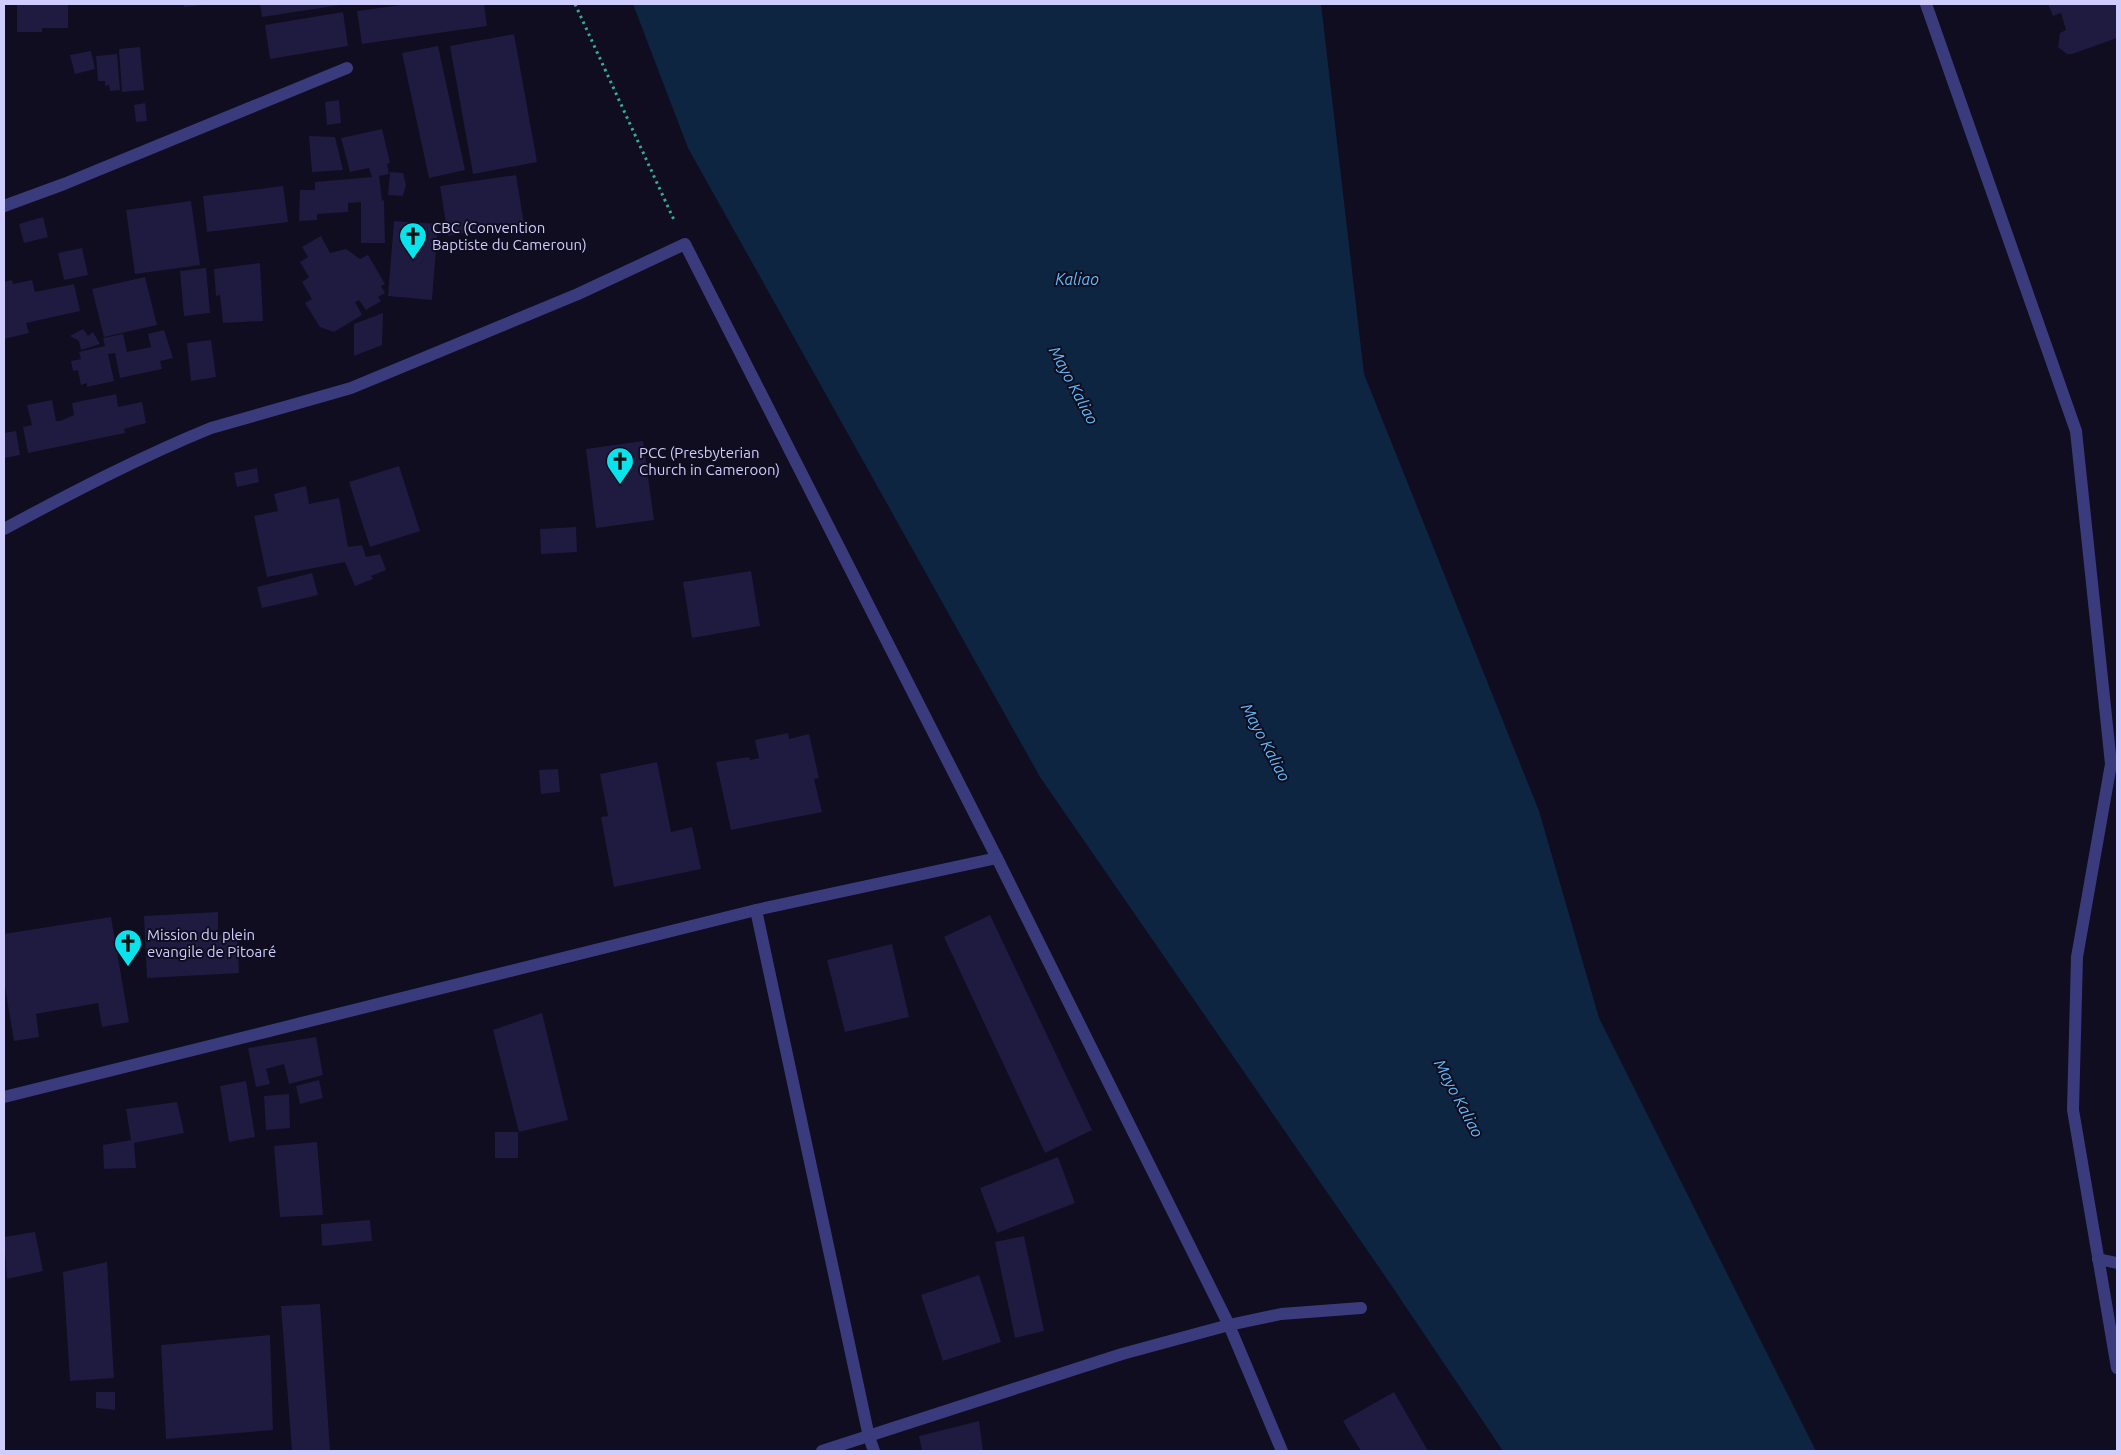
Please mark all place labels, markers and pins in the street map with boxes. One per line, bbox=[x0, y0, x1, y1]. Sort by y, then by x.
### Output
place label: CBC (Convention Baptiste du Cameroun) bbox=[432, 219, 587, 253]
church icon: CBC (Convention Baptiste du Cameroun) bbox=[398, 221, 428, 260]
place label: PCC (Presbyterian Church in Cameroon) bbox=[639, 444, 780, 478]
church icon: PCC (Presbyterian Church in Cameroon) bbox=[605, 446, 635, 485]
place label: Mission du plein evangile de Pitoaré bbox=[147, 926, 276, 960]
church icon: Mission du plein evangile de Pitoaré bbox=[113, 928, 143, 967]

